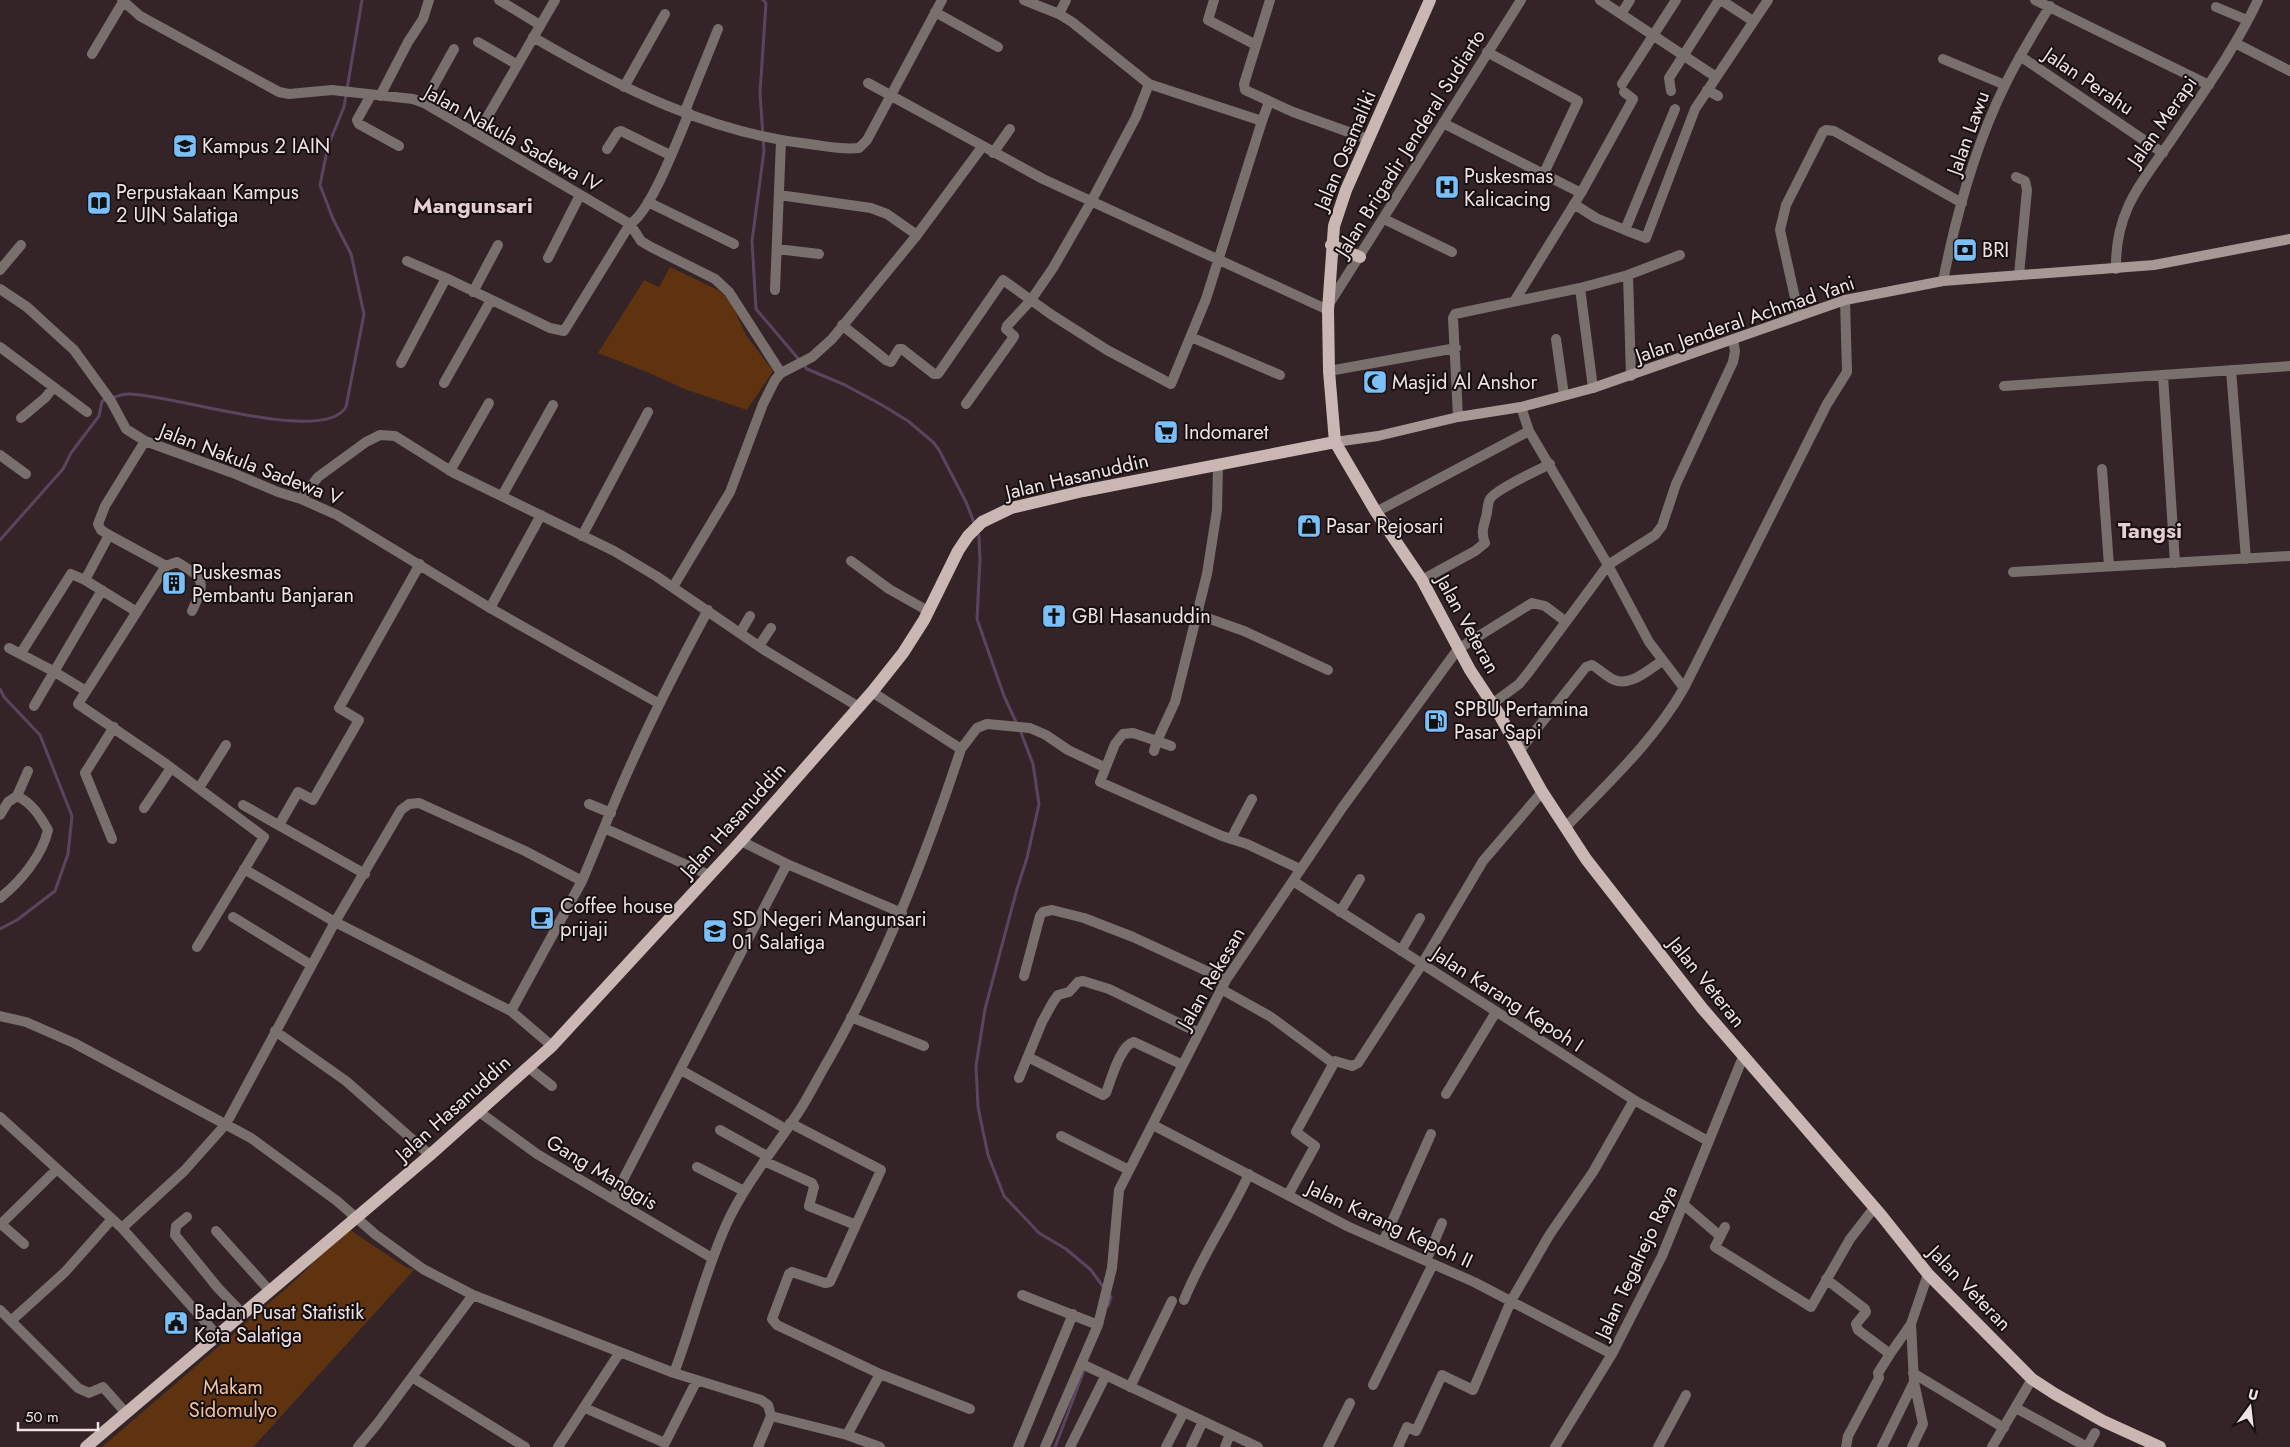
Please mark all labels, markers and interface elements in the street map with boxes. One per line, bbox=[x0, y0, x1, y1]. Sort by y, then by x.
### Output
street label: Jalan Brigadir Jenderal Sudiarto bbox=[1327, 24, 1493, 265]
street label: Jalan Perahu bbox=[2035, 39, 2140, 122]
street label: Jalan Merapi bbox=[2119, 70, 2204, 175]
street label: Jalan Nakula Sadewa IV bbox=[416, 76, 607, 200]
street label: Jalan Osamaliki bbox=[1306, 86, 1384, 217]
street label: Jalan Lawu bbox=[1939, 87, 1997, 182]
place label: Kampus 2 IAIN bbox=[202, 132, 330, 161]
school or university icon: Kampus 2 IAIN bbox=[172, 133, 198, 159]
place label: Puskesmas Kalicacing bbox=[1464, 162, 1553, 214]
hospital icon: Puskesmas Kalicacing bbox=[1434, 174, 1460, 200]
place label: Perpustakaan Kampus 2 UIN Salatiga bbox=[116, 178, 299, 230]
district label: Mangunsari bbox=[413, 189, 533, 221]
library icon: Perpustakaan Kampus 2 UIN Salatiga bbox=[86, 190, 112, 216]
place label: BRI bbox=[1982, 236, 2009, 265]
bank icon: BRI bbox=[1952, 237, 1978, 263]
street label: Jalan Jenderal Achmad Yani bbox=[1629, 268, 1859, 372]
place label: Masjid Al Anshor bbox=[1392, 368, 1537, 397]
mosque icon: Masjid Al Anshor bbox=[1362, 369, 1388, 395]
street label: Jalan Nakula Sadewa V bbox=[152, 415, 347, 513]
place label: Indomaret bbox=[1184, 418, 1269, 447]
supermarket icon: Indomaret bbox=[1153, 419, 1179, 445]
street label: Jalan Hasanuddin bbox=[1000, 446, 1152, 508]
place label: Pasar Rejosari bbox=[1326, 512, 1444, 541]
shop icon: Pasar Rejosari bbox=[1296, 513, 1322, 539]
district label: Tangsi bbox=[2118, 514, 2182, 546]
place label: Puskesmas Pembantu Banjaran bbox=[192, 558, 354, 610]
street label: Jalan Veteran bbox=[1427, 567, 1507, 679]
building icon: Puskesmas Pembantu Banjaran bbox=[161, 570, 187, 596]
place label: GBI Hasanuddin bbox=[1072, 602, 1211, 631]
church icon: GBI Hasanuddin bbox=[1041, 603, 1067, 629]
place label: SPBU Pertamina Pasar Sapi bbox=[1454, 695, 1588, 747]
fuel station icon: SPBU Pertamina Pasar Sapi bbox=[1423, 708, 1449, 734]
street label: Jalan Hasanuddin bbox=[672, 756, 793, 887]
place label: Coffee house prijaji bbox=[560, 892, 673, 944]
cafe icon: Coffee house prijaji bbox=[529, 905, 555, 931]
place label: SD Negeri Mangunsari 01 Salatiga bbox=[732, 905, 927, 957]
school or university icon: SD Negeri Mangunsari 01 Salatiga bbox=[702, 918, 728, 944]
street label: Jalan Rekesan bbox=[1169, 922, 1252, 1037]
street label: Jalan Veteran bbox=[1659, 928, 1752, 1034]
street label: Jalan Karang Kepoh I bbox=[1424, 938, 1589, 1059]
street label: Jalan Hasanuddin bbox=[387, 1049, 517, 1170]
street label: Gang Manggis bbox=[541, 1128, 663, 1217]
street label: Jalan Karang Kepoh II bbox=[1299, 1172, 1478, 1276]
street label: Jalan Tegalrejo Raya bbox=[1587, 1181, 1685, 1346]
street label: Jalan Veteran bbox=[1919, 1237, 2018, 1338]
place label: Badan Pusat Statistik Kota Salatiga bbox=[194, 1298, 364, 1350]
public building icon: Badan Pusat Statistik Kota Salatiga bbox=[163, 1310, 189, 1336]
park label: Makam Sidomulyo bbox=[189, 1373, 277, 1425]
north arrow bbox=[2225, 1382, 2275, 1432]
text: U bbox=[2246, 1384, 2261, 1405]
scale bar bbox=[18, 1400, 98, 1432]
text: 50 m bbox=[25, 1406, 59, 1428]

